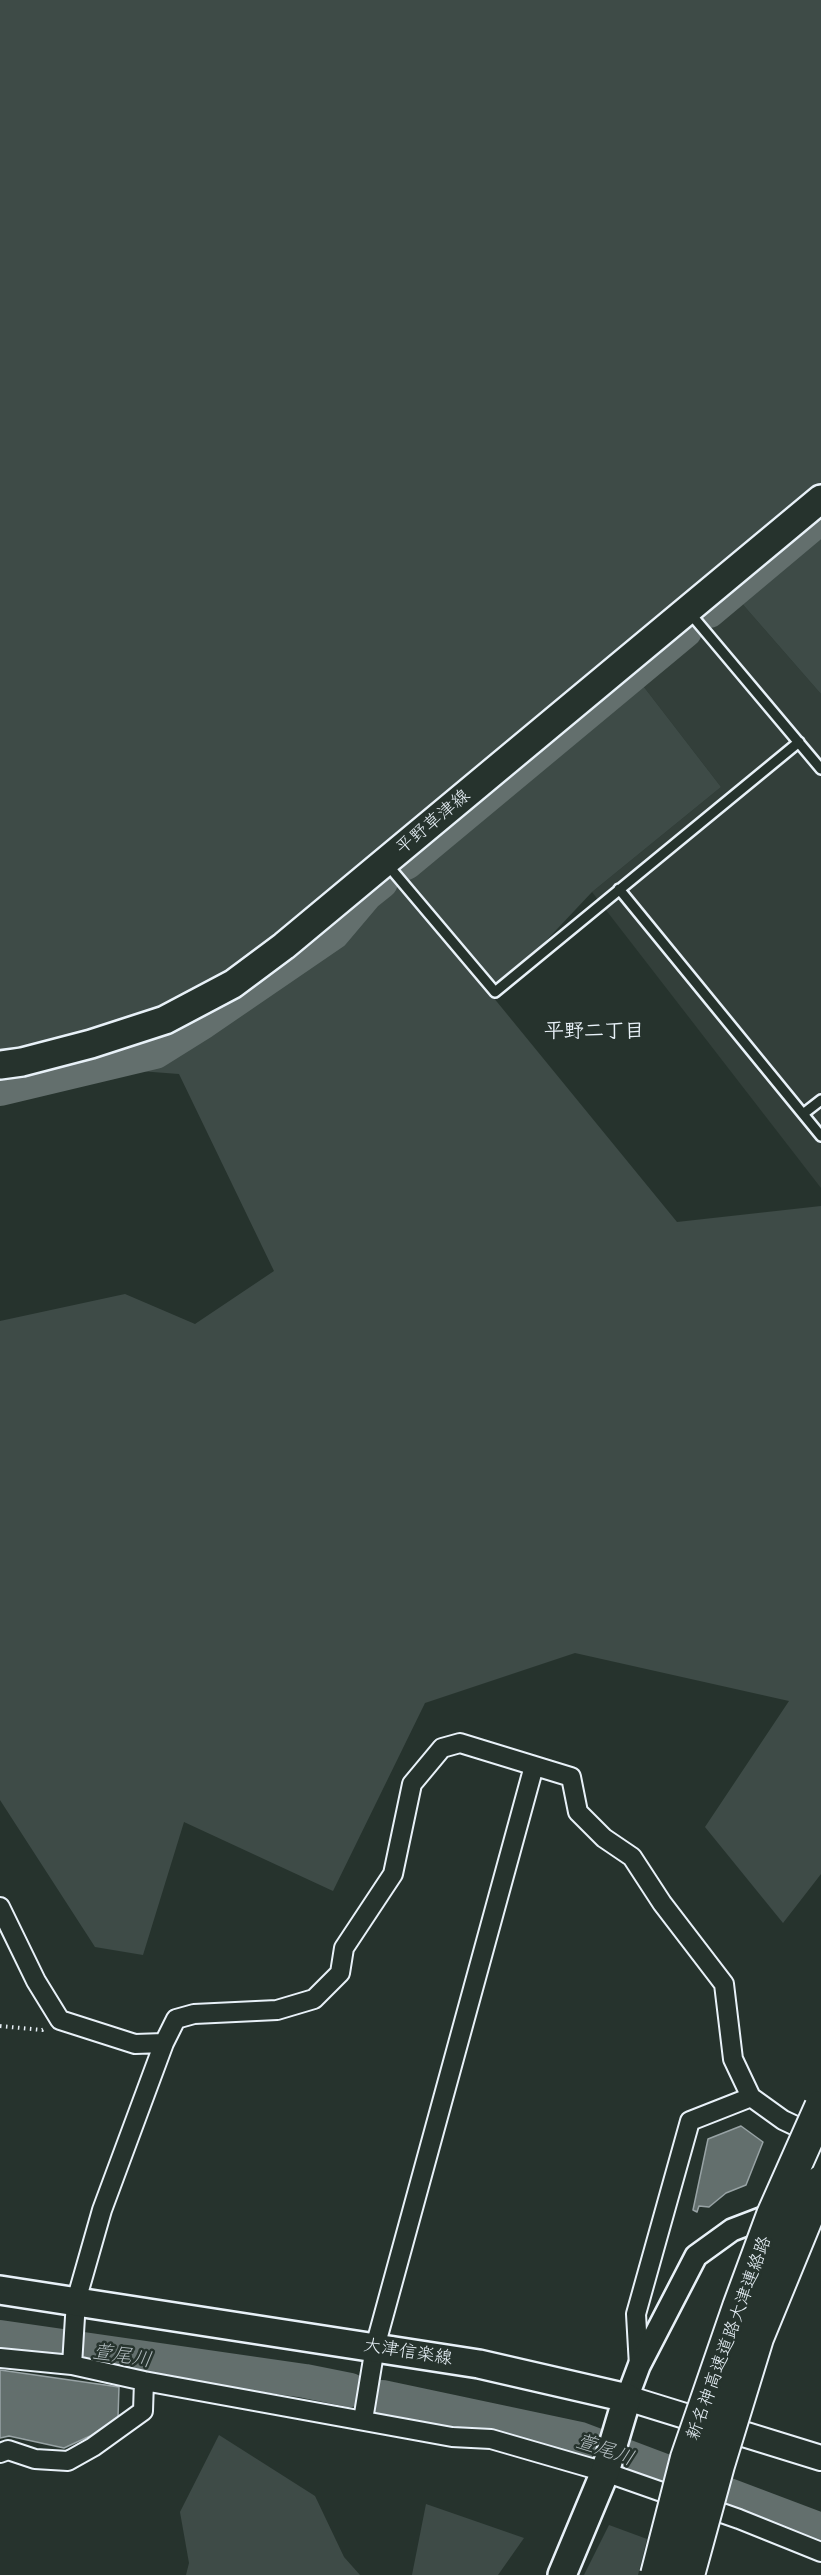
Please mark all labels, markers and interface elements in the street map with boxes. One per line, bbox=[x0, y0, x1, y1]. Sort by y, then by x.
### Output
street label: 平野草津線 bbox=[392, 785, 474, 859]
district label: 平野二丁目 bbox=[544, 1019, 644, 1043]
street label: 新名神高速道路大津連絡路 bbox=[682, 2233, 776, 2443]
street label: 大津信楽線 bbox=[362, 2334, 454, 2370]
water label: 萱尾川 bbox=[90, 2339, 154, 2373]
water label: 萱尾川 bbox=[573, 2429, 637, 2471]

